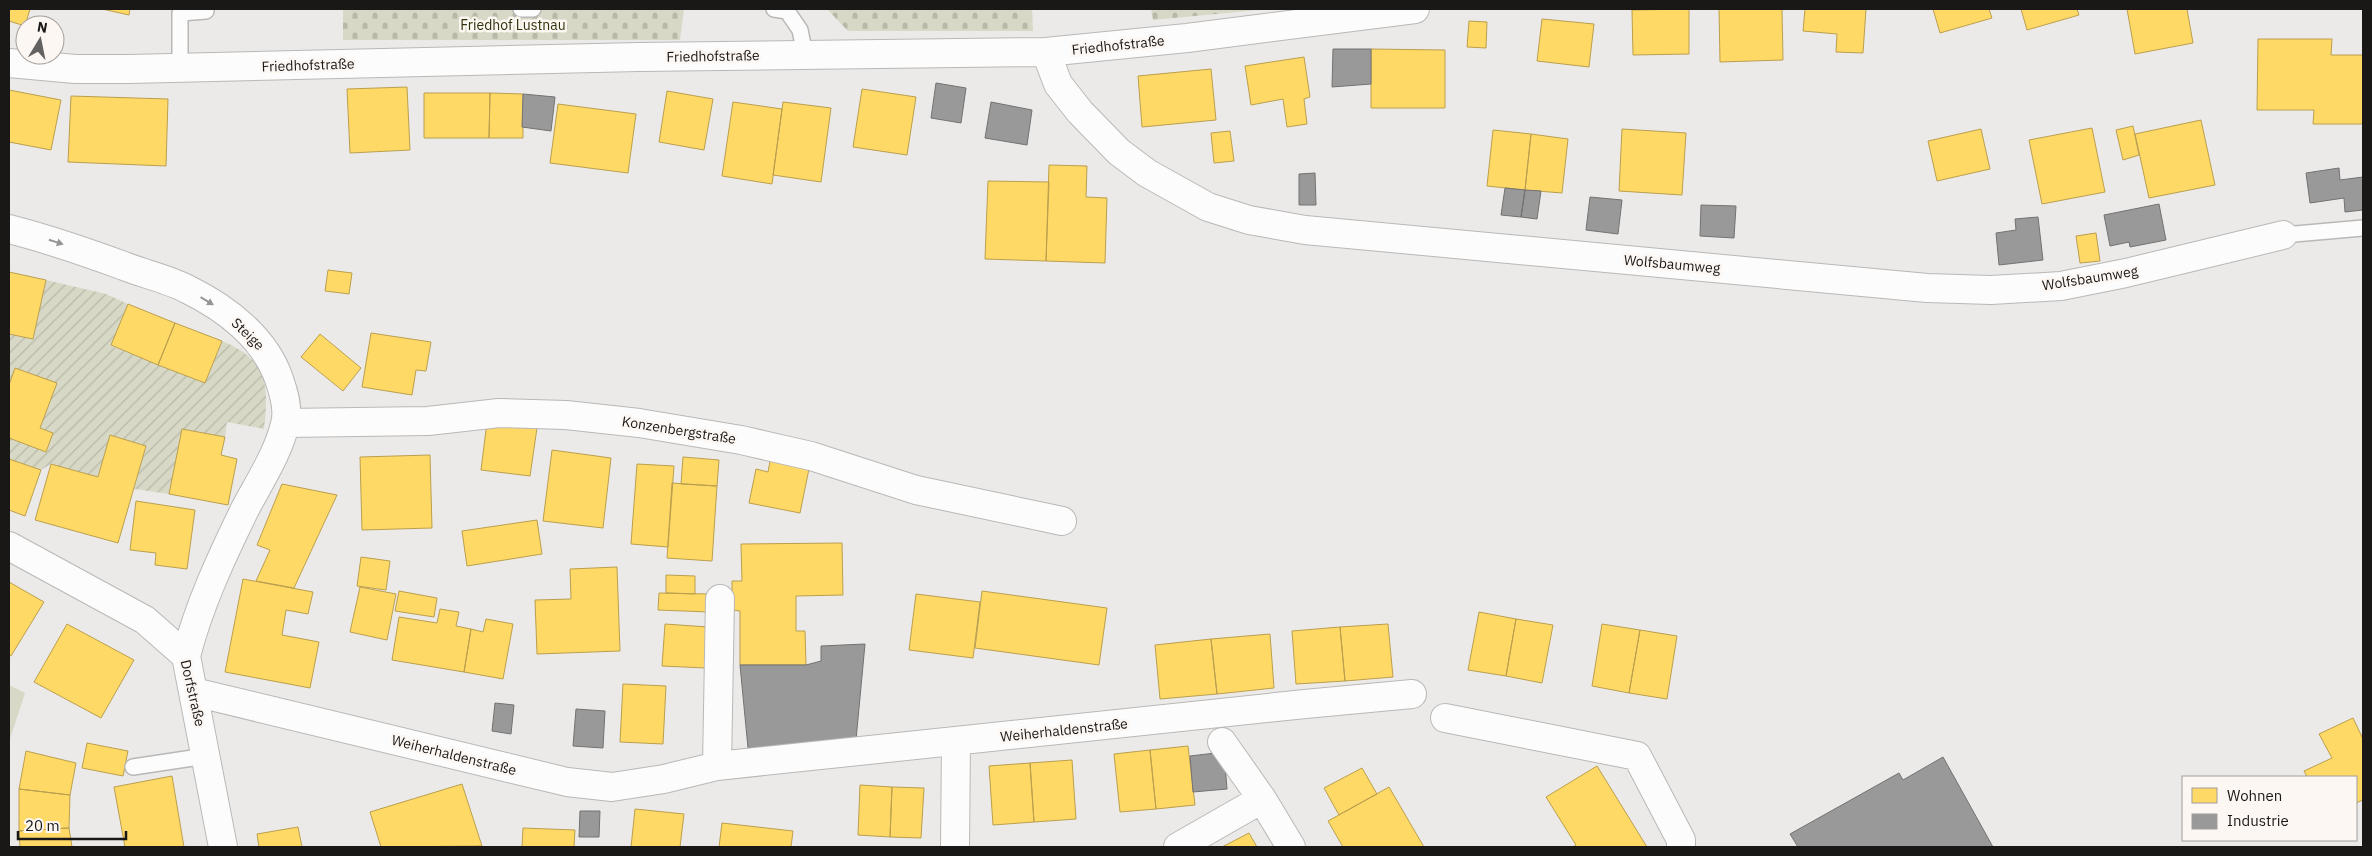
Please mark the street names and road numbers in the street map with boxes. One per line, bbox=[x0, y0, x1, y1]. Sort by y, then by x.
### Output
street label: Friedhofstraße bbox=[1071, 31, 1166, 59]
street label: Friedhofstraße bbox=[666, 46, 760, 66]
street label: Friedhofstraße bbox=[261, 54, 355, 76]
street label: Wolfsbaumweg bbox=[1623, 251, 1722, 277]
street label: Wolfsbaumweg bbox=[2041, 261, 2140, 294]
street label: Steige bbox=[228, 314, 269, 354]
street label: Konzenbergstraße bbox=[621, 412, 738, 448]
street label: Dorfstraße bbox=[177, 658, 209, 728]
street label: Weiherhaldenstraße bbox=[999, 714, 1129, 746]
street label: Weiherhaldenstraße bbox=[390, 731, 519, 779]

